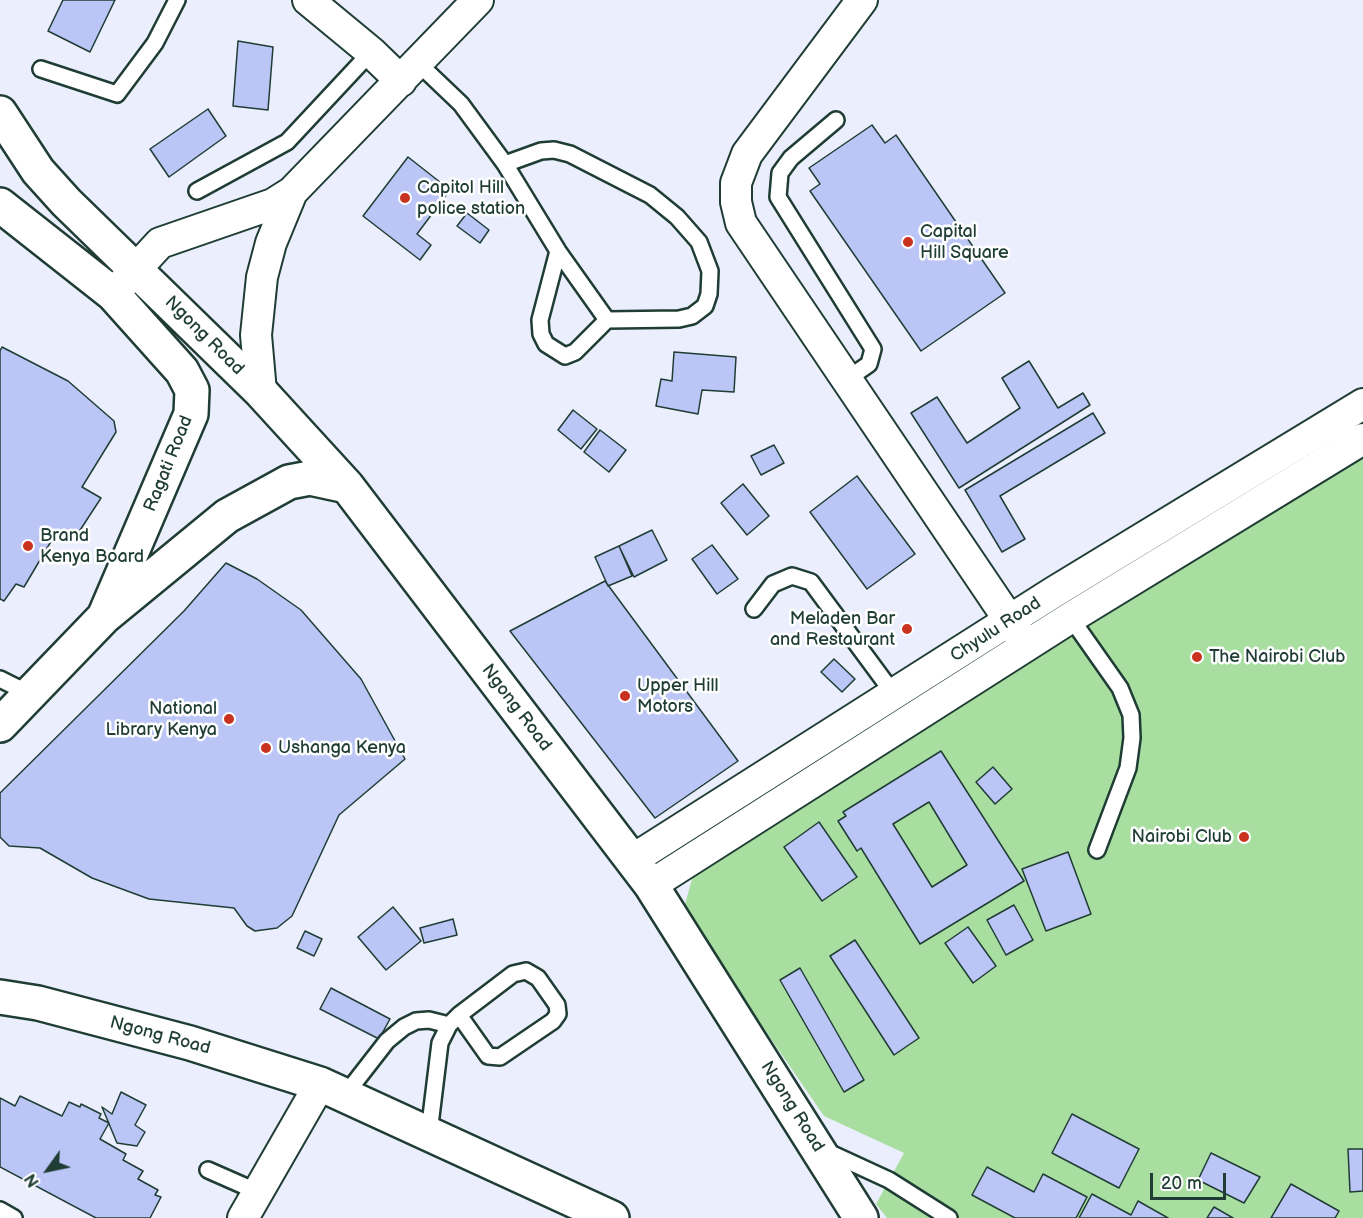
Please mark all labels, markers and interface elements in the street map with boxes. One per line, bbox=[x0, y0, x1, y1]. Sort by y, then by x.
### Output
place label: Capitol Hill police station bbox=[417, 177, 525, 219]
marker: Capitol Hill police station bbox=[398, 191, 412, 205]
place label: Capital Hill Square bbox=[920, 221, 1009, 264]
marker: Capital Hill Square bbox=[901, 235, 915, 249]
street label: Ngong Road bbox=[160, 292, 248, 380]
street label: Ragati Road bbox=[140, 413, 198, 515]
place label: Brand Kenya Board bbox=[40, 525, 144, 568]
marker: Brand Kenya Board bbox=[21, 539, 35, 553]
street label: Chyulu Road bbox=[947, 593, 1045, 667]
place label: Meladen Bar and Restaurant bbox=[770, 608, 895, 650]
marker: Meladen Bar and Restaurant bbox=[900, 622, 914, 636]
place label: The Nairobi Club bbox=[1209, 646, 1345, 668]
marker: The Nairobi Club bbox=[1190, 650, 1204, 664]
street label: Ngong Road bbox=[476, 660, 556, 756]
place label: Upper Hill Motors bbox=[637, 675, 718, 718]
marker: Upper Hill Motors bbox=[618, 689, 632, 703]
place label: National Library Kenya bbox=[106, 698, 217, 740]
marker: National Library Kenya bbox=[222, 712, 236, 726]
place label: Ushanga Kenya bbox=[278, 737, 406, 759]
marker: Ushanga Kenya bbox=[259, 741, 273, 755]
place label: Nairobi Club bbox=[1132, 826, 1232, 848]
marker: Nairobi Club bbox=[1237, 830, 1251, 844]
street label: Ngong Road bbox=[107, 1012, 213, 1060]
street label: Ngong Road bbox=[756, 1058, 828, 1156]
north arrow bbox=[18, 1140, 78, 1200]
scale bar bbox=[1153, 1161, 1230, 1199]
text: N bbox=[21, 1170, 44, 1190]
text: 20 m bbox=[1161, 1173, 1202, 1194]

